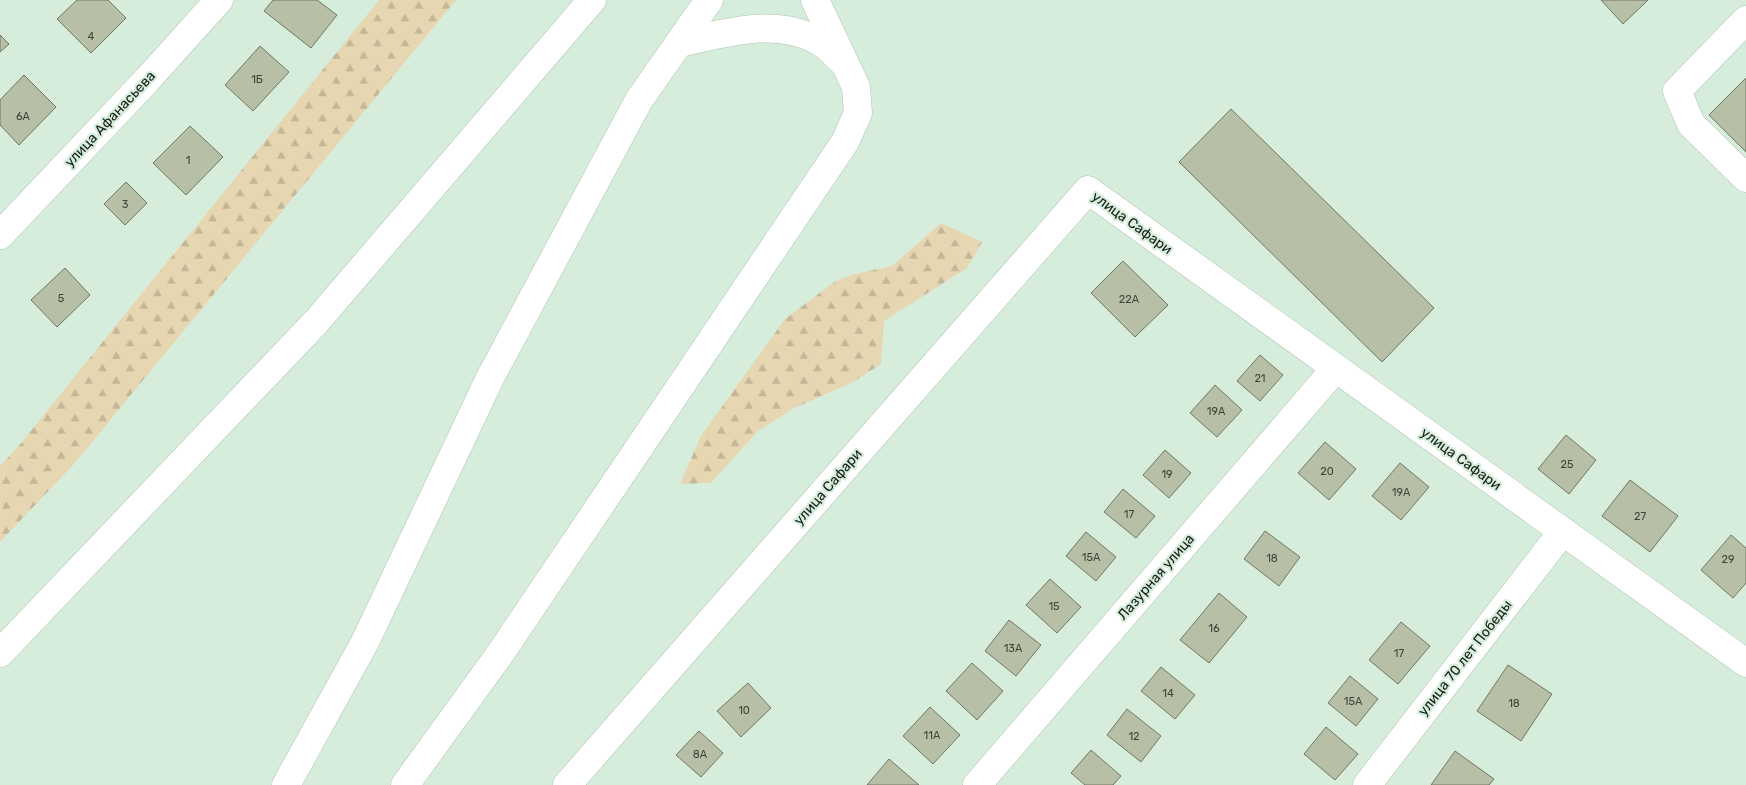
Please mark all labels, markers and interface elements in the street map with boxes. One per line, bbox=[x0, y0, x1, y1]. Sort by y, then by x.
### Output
house number: 4 bbox=[88, 30, 95, 43]
street label: улица Афанасьева bbox=[61, 67, 159, 171]
house number: 1Б bbox=[251, 73, 263, 86]
house number: 6А bbox=[16, 110, 31, 123]
house number: 1 bbox=[186, 154, 190, 167]
street label: улица Сафари bbox=[1088, 188, 1176, 258]
house number: 3 bbox=[122, 198, 129, 211]
house number: 5 bbox=[58, 292, 65, 305]
house number: 22А bbox=[1119, 293, 1140, 306]
house number: 21 bbox=[1254, 372, 1266, 385]
house number: 19А bbox=[1207, 405, 1226, 418]
street label: улица Сафари bbox=[1417, 424, 1505, 494]
street label: улица Сафари bbox=[790, 445, 866, 529]
house number: 25 bbox=[1561, 458, 1574, 471]
house number: 20 bbox=[1320, 465, 1334, 478]
house number: 19 bbox=[1161, 468, 1173, 481]
house number: 19А bbox=[1392, 486, 1411, 499]
house number: 17 bbox=[1124, 508, 1135, 521]
house number: 27 bbox=[1634, 510, 1646, 523]
street label: Лазурная улица bbox=[1114, 531, 1198, 623]
house number: 15А bbox=[1082, 551, 1101, 564]
house number: 18 bbox=[1266, 552, 1278, 565]
house number: 29 bbox=[1722, 553, 1734, 566]
street label: улица 70 лет Победы bbox=[1415, 597, 1515, 719]
house number: 15 bbox=[1048, 600, 1060, 613]
house number: 16 bbox=[1208, 622, 1220, 635]
house number: 13А bbox=[1004, 642, 1023, 655]
house number: 17 bbox=[1394, 647, 1405, 660]
house number: 14 bbox=[1162, 687, 1174, 700]
house number: 15А bbox=[1344, 695, 1363, 708]
house number: 18 bbox=[1508, 697, 1520, 710]
house number: 10 bbox=[738, 704, 750, 717]
house number: 11А bbox=[924, 729, 941, 742]
house number: 12 bbox=[1128, 730, 1140, 743]
house number: 8А bbox=[693, 748, 708, 761]

